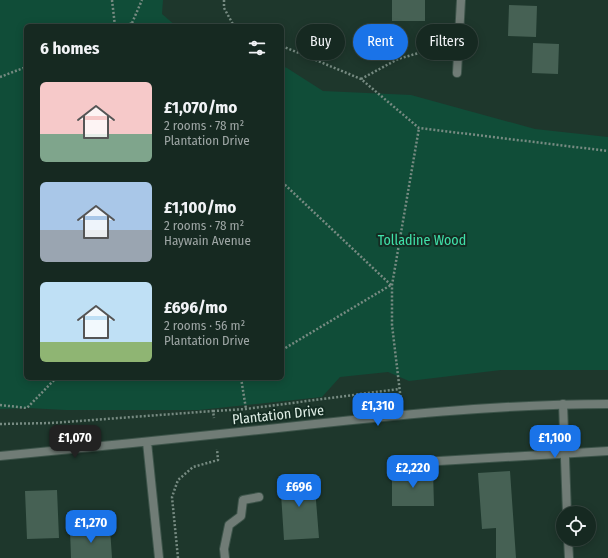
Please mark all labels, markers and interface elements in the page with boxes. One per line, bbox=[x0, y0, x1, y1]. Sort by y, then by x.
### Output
chip: Buy bbox=[296, 24, 345, 60]
chip: Rent bbox=[353, 24, 408, 60]
chip: Filters bbox=[416, 24, 478, 60]
icon: filters bbox=[246, 37, 268, 59]
text: 6 homes bbox=[40, 38, 99, 59]
text: £1,070/mo bbox=[164, 97, 237, 118]
icon: home bbox=[72, 98, 120, 146]
text: 2 rooms · 78 m² bbox=[164, 118, 244, 133]
text: Plantation Drive bbox=[164, 133, 250, 148]
text: £1,100/mo bbox=[164, 197, 236, 218]
icon: home bbox=[72, 198, 120, 246]
text: 2 rooms · 78 m² bbox=[164, 218, 244, 233]
park label: Tolladine Wood bbox=[378, 232, 466, 249]
text: Haywain Avenue bbox=[164, 233, 251, 248]
text: £696/mo bbox=[164, 297, 227, 318]
icon: home bbox=[72, 298, 120, 346]
text: 2 rooms · 56 m² bbox=[164, 318, 245, 333]
text: Plantation Drive bbox=[164, 333, 250, 348]
pin: £1,310 bbox=[345, 393, 411, 427]
text: £1,310 bbox=[361, 398, 395, 413]
street label: Plantation Drive bbox=[231, 402, 325, 428]
pin: £1,070 bbox=[42, 425, 108, 459]
pin: £1,100 bbox=[522, 425, 588, 459]
text: £1,070 bbox=[58, 430, 92, 445]
text: £1,100 bbox=[539, 430, 571, 445]
pin: £2,220 bbox=[380, 455, 446, 489]
text: £2,220 bbox=[396, 460, 430, 475]
pin: £696 bbox=[275, 474, 323, 508]
text: £696 bbox=[286, 479, 312, 494]
map controls bbox=[556, 506, 596, 546]
button: locate bbox=[556, 506, 596, 546]
pin: £1,270 bbox=[58, 510, 124, 544]
text: £1,270 bbox=[75, 515, 107, 530]

